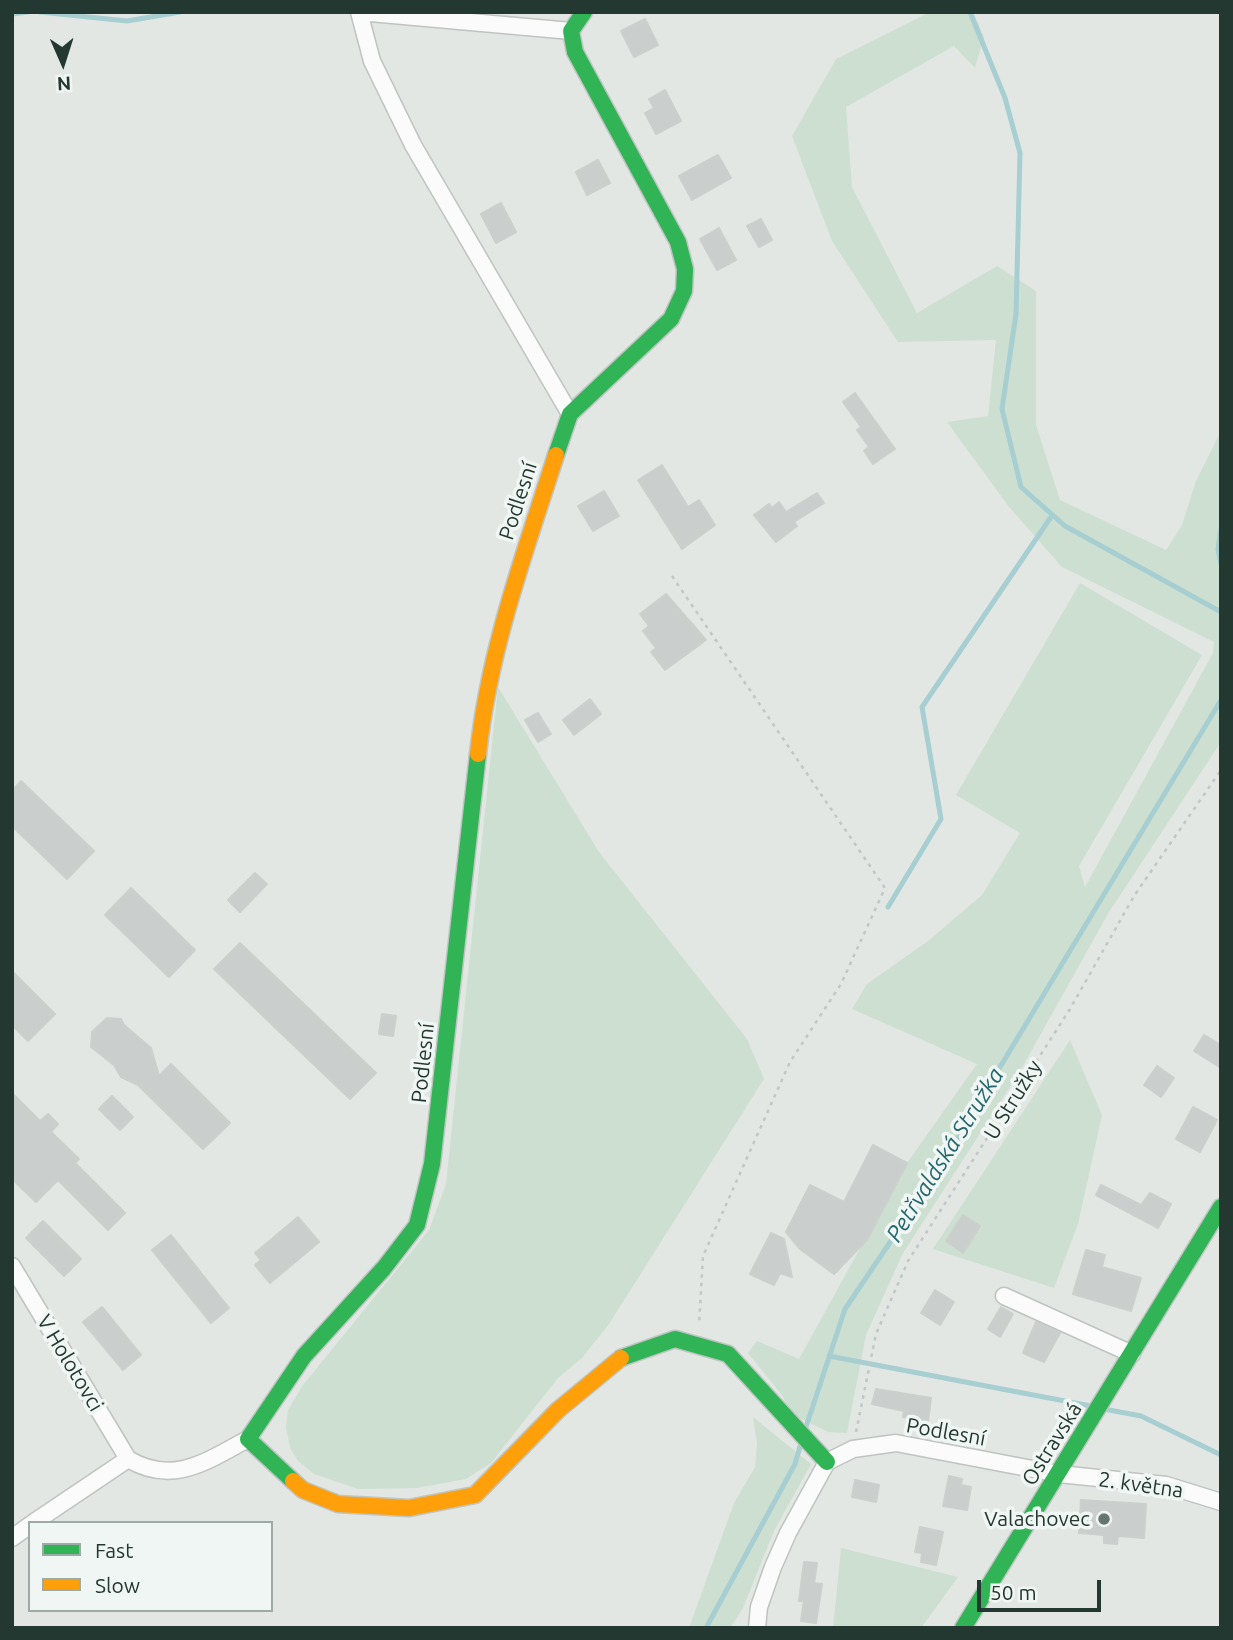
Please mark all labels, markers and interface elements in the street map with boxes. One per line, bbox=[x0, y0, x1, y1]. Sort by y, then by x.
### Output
north arrow bbox=[28, 28, 98, 98]
text: N bbox=[56, 73, 72, 95]
street label: Podlesní bbox=[494, 459, 542, 543]
street label: Podlesní bbox=[406, 1022, 440, 1104]
street label: U Stružky bbox=[979, 1056, 1047, 1144]
water label: Petřvaldská Stružka bbox=[880, 1063, 1010, 1247]
street label: V Holotovci bbox=[31, 1310, 109, 1416]
street label: Ostravská bbox=[1017, 1398, 1087, 1490]
street label: Podlesní bbox=[904, 1413, 988, 1451]
street label: 2. května bbox=[1097, 1467, 1185, 1503]
place label: Valachovec bbox=[984, 1506, 1090, 1532]
marker: Valachovec bbox=[1096, 1511, 1112, 1527]
legend bbox=[28, 1521, 273, 1612]
text: Fast bbox=[95, 1538, 133, 1562]
scale bar bbox=[981, 1566, 1105, 1610]
text: Slow bbox=[95, 1573, 140, 1597]
text: 50 m bbox=[990, 1580, 1037, 1604]

